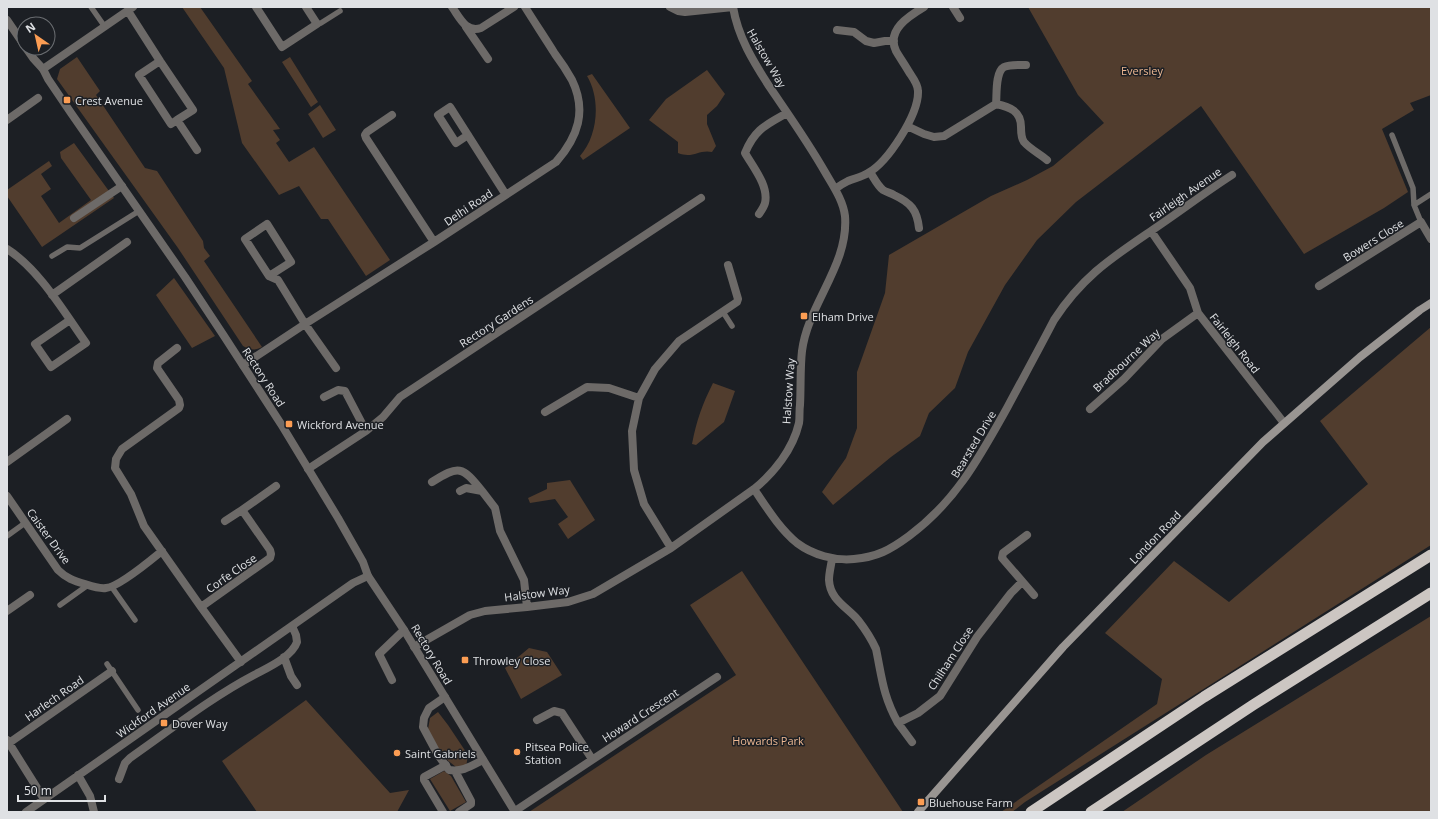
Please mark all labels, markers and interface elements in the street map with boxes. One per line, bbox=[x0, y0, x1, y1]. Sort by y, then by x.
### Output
north arrow bbox=[16, 16, 56, 56]
text: N bbox=[22, 19, 38, 36]
street label: Halstow Way bbox=[744, 26, 790, 91]
park label: Eversley bbox=[1121, 63, 1163, 78]
place label: Crest Avenue bbox=[75, 93, 143, 108]
marker: Crest Avenue bbox=[62, 95, 72, 105]
street label: Fairleigh Avenue bbox=[1146, 164, 1224, 224]
street label: Delhi Road bbox=[441, 185, 495, 229]
street label: Bowers Close bbox=[1340, 215, 1406, 265]
street label: Rectory Gardens bbox=[456, 292, 536, 350]
place label: Elham Drive bbox=[812, 309, 874, 324]
street label: Fairleigh Road bbox=[1207, 310, 1263, 376]
marker: Elham Drive bbox=[799, 311, 809, 321]
street label: Bradbourne Way bbox=[1089, 325, 1163, 395]
street label: Rectory Road bbox=[239, 344, 289, 410]
street label: Halstow Way bbox=[778, 357, 798, 424]
street label: Bearsted Drive bbox=[947, 408, 999, 480]
place label: Wickford Avenue bbox=[297, 417, 384, 432]
marker: Wickford Avenue bbox=[284, 419, 294, 429]
street label: Caister Drive bbox=[24, 505, 74, 567]
street label: London Road bbox=[1126, 507, 1184, 567]
street label: Corfe Close bbox=[203, 550, 259, 596]
street label: Halstow Way bbox=[503, 581, 571, 604]
street label: Rectory Road bbox=[408, 621, 456, 687]
street label: Chilham Close bbox=[924, 623, 976, 693]
place label: Throwley Close bbox=[473, 653, 551, 668]
marker: Throwley Close bbox=[460, 655, 470, 665]
street label: Harlech Road bbox=[22, 672, 86, 724]
street label: Wickford Avenue bbox=[113, 679, 193, 741]
street label: Howard Crescent bbox=[599, 685, 681, 745]
place label: Dover Way bbox=[172, 716, 228, 731]
marker: Dover Way bbox=[159, 718, 169, 728]
park label: Howards Park bbox=[732, 733, 804, 748]
place label: Pitsea Police Station bbox=[525, 739, 589, 767]
place label: Saint Gabriels bbox=[405, 746, 476, 761]
marker: Pitsea Police Station bbox=[512, 747, 522, 757]
marker: Saint Gabriels bbox=[392, 748, 402, 758]
scale bar bbox=[18, 777, 105, 803]
text: 50 m bbox=[24, 782, 52, 799]
place label: Bluehouse Farm bbox=[929, 795, 1013, 810]
marker: Bluehouse Farm bbox=[916, 797, 926, 807]

